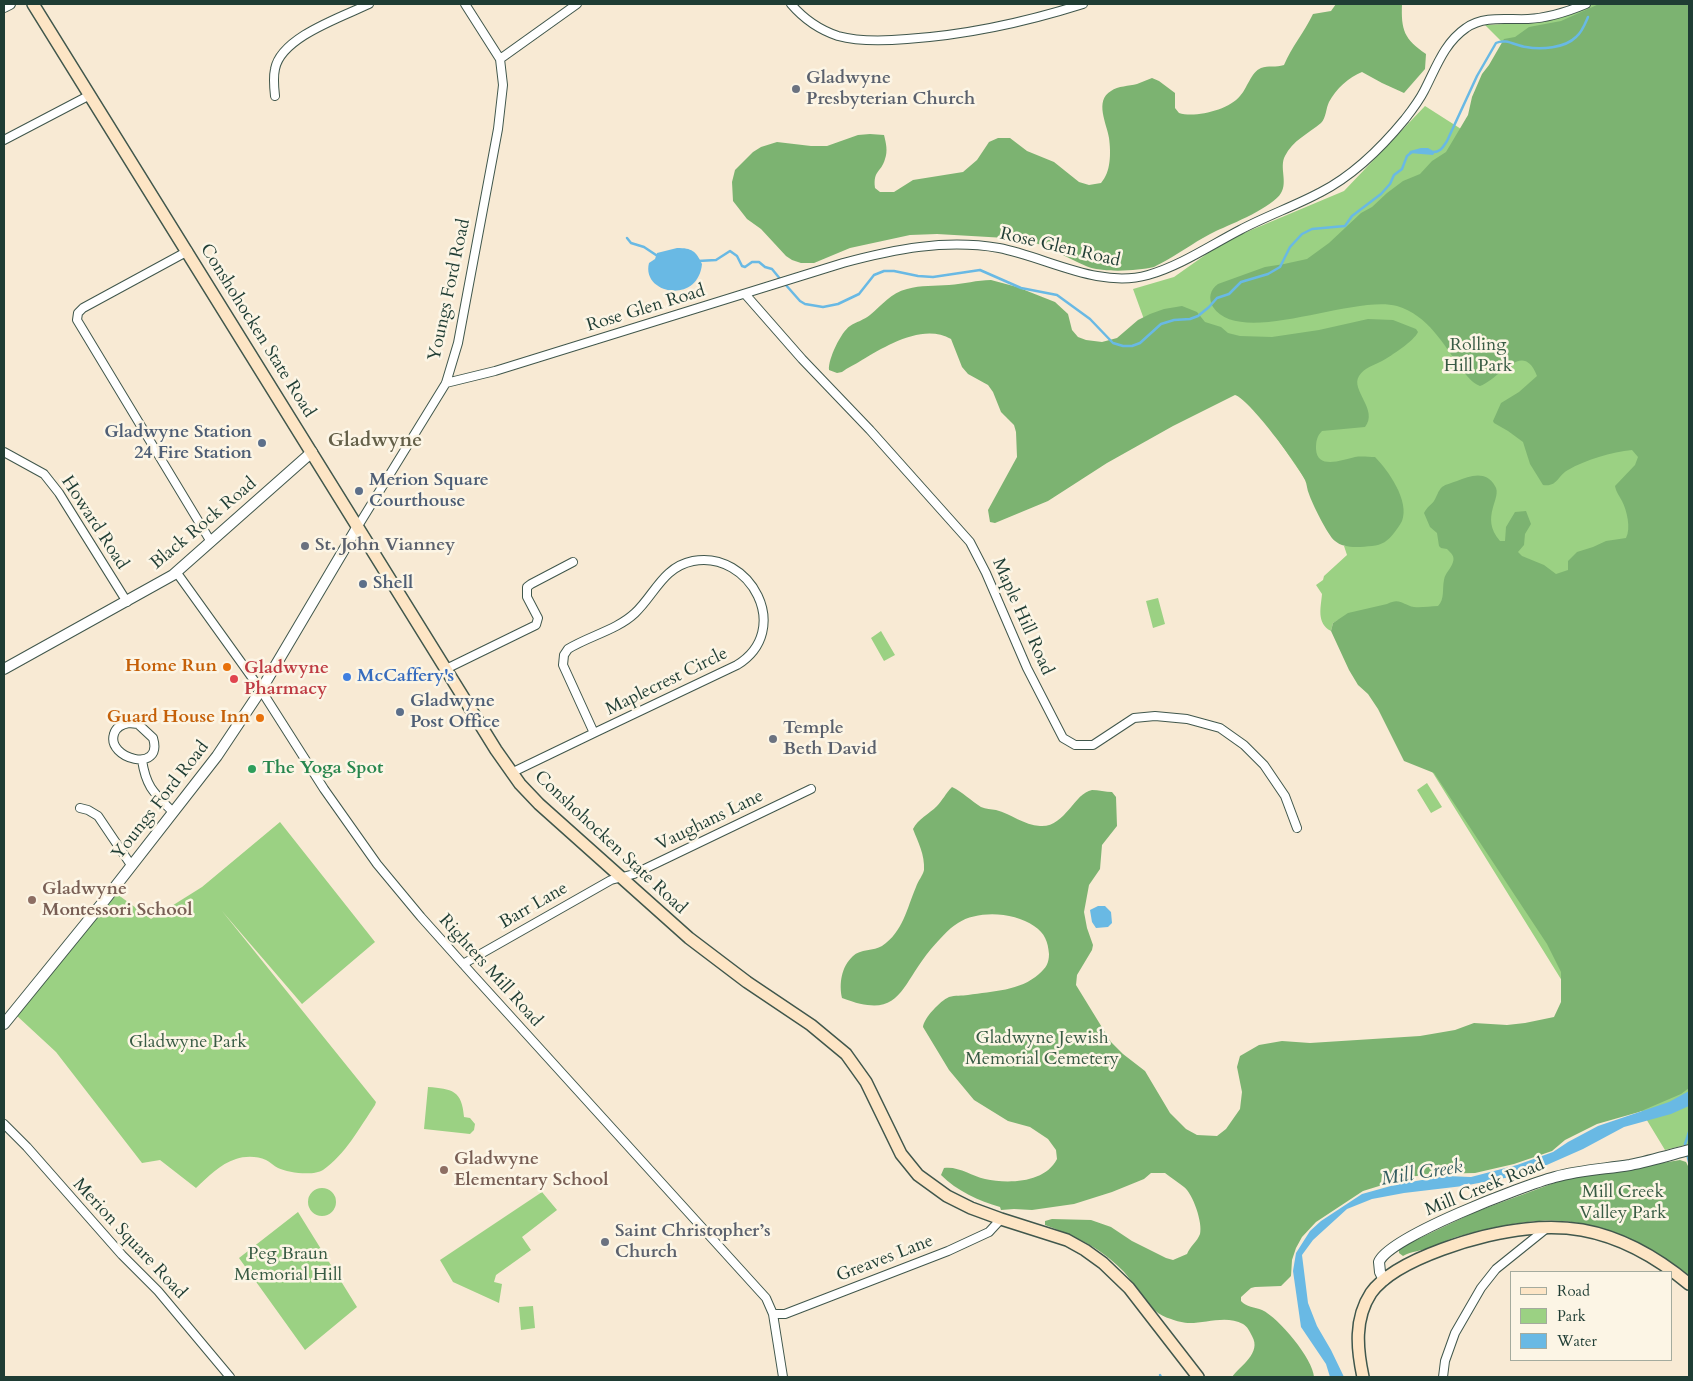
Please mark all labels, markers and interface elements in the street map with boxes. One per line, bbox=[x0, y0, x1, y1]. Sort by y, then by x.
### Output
place label: Gladwyne Presbyterian Church bbox=[806, 68, 975, 110]
marker: Gladwyne Presbyterian Church bbox=[790, 83, 802, 95]
street label: Youngs Ford Road bbox=[424, 217, 476, 363]
street label: Rose Glen Road bbox=[998, 224, 1122, 272]
street label: Conshohocken State Road bbox=[195, 240, 319, 422]
street label: Rose Glen Road bbox=[584, 281, 708, 337]
park label: Rolling Hill Park bbox=[1444, 335, 1512, 378]
place label: Gladwyne Station 24 Fire Station bbox=[104, 422, 252, 464]
district label: Gladwyne bbox=[328, 429, 422, 453]
marker: Gladwyne Station 24 Fire Station bbox=[256, 437, 268, 449]
place label: Merion Square Courthouse bbox=[369, 470, 489, 512]
street label: Howard Road bbox=[56, 472, 132, 574]
street label: Black Rock Road bbox=[147, 473, 261, 575]
marker: Merion Square Courthouse bbox=[353, 485, 365, 497]
place label: St. John Vianney bbox=[315, 535, 455, 557]
marker: St. John Vianney bbox=[299, 540, 311, 552]
street label: Maple Hill Road bbox=[987, 555, 1057, 679]
place label: Shell bbox=[373, 573, 413, 595]
marker: Shell bbox=[357, 578, 369, 590]
street label: Maplecrest Circle bbox=[603, 643, 731, 721]
place label: Home Run bbox=[125, 656, 217, 678]
place label: Gladwyne Pharmacy bbox=[244, 658, 329, 701]
marker: Home Run bbox=[221, 661, 233, 673]
place label: McCaffery's bbox=[357, 666, 454, 688]
marker: McCaffery's bbox=[341, 671, 353, 683]
marker: Gladwyne Pharmacy bbox=[228, 673, 240, 685]
place label: Gladwyne Post Office bbox=[410, 691, 500, 734]
marker: Gladwyne Post Office bbox=[394, 706, 406, 718]
place label: Guard House Inn bbox=[107, 707, 250, 729]
marker: Guard House Inn bbox=[254, 712, 266, 724]
place label: Temple Beth David bbox=[783, 718, 877, 761]
marker: Temple Beth David bbox=[767, 733, 779, 745]
street label: Youngs Ford Road bbox=[108, 737, 214, 865]
place label: The Yoga Spot bbox=[262, 758, 383, 780]
marker: The Yoga Spot bbox=[246, 763, 258, 775]
street label: Conshohocken State Road bbox=[529, 767, 691, 919]
street label: Vaughans Lane bbox=[653, 786, 767, 856]
street label: Barr Lane bbox=[496, 878, 572, 934]
place label: Gladwyne Montessori School bbox=[42, 879, 193, 922]
marker: Gladwyne Montessori School bbox=[26, 894, 38, 906]
street label: Righters Mill Road bbox=[434, 910, 546, 1032]
park label: Gladwyne Jewish Memorial Cemetery bbox=[965, 1028, 1119, 1070]
park label: Gladwyne Park bbox=[129, 1032, 247, 1054]
place label: Gladwyne Elementary School bbox=[454, 1149, 608, 1192]
street label: Mill Creek Road bbox=[1422, 1154, 1548, 1222]
water label: Mill Creek bbox=[1380, 1156, 1464, 1192]
marker: Gladwyne Elementary School bbox=[438, 1164, 450, 1176]
street label: Merion Square Road bbox=[68, 1174, 190, 1304]
park label: Mill Creek Valley Park bbox=[1579, 1182, 1667, 1224]
place label: Saint Christopher’s Church bbox=[615, 1221, 771, 1264]
street label: Greaves Lane bbox=[834, 1231, 936, 1287]
marker: Saint Christopher’s Church bbox=[599, 1236, 611, 1248]
park label: Peg Braun Memorial Hill bbox=[234, 1244, 342, 1286]
legend bbox=[1510, 1271, 1673, 1361]
text: Road bbox=[1557, 1281, 1590, 1301]
text: Park bbox=[1557, 1306, 1586, 1326]
text: Water bbox=[1557, 1331, 1597, 1351]

